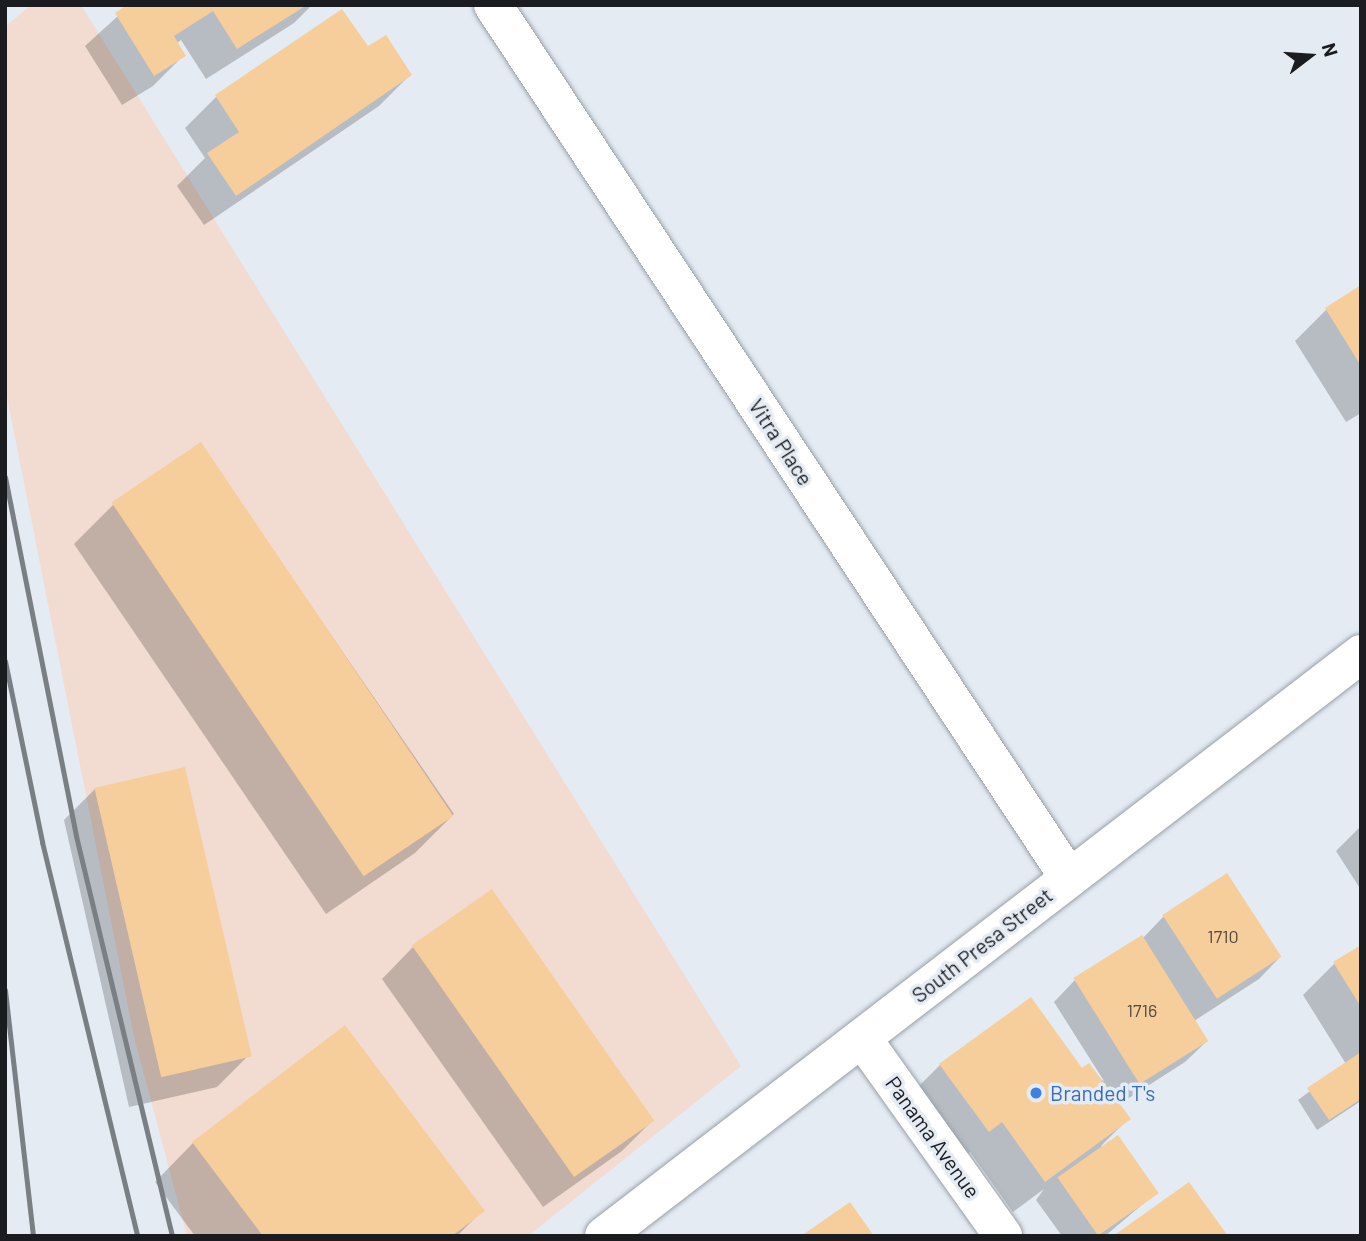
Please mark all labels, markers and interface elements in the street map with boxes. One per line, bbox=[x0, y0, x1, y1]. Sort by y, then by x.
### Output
north arrow bbox=[1275, 21, 1345, 91]
text: N bbox=[1318, 40, 1343, 59]
street label: Vitra Place bbox=[744, 394, 818, 490]
street label: South Presa Street bbox=[907, 882, 1057, 1008]
house number: 1710 bbox=[1207, 925, 1239, 947]
house number: 1716 bbox=[1127, 999, 1157, 1021]
street label: Panama Avenue bbox=[880, 1071, 986, 1203]
place label: Branded T's bbox=[1050, 1080, 1155, 1106]
marker: Branded T's bbox=[1028, 1085, 1044, 1101]

